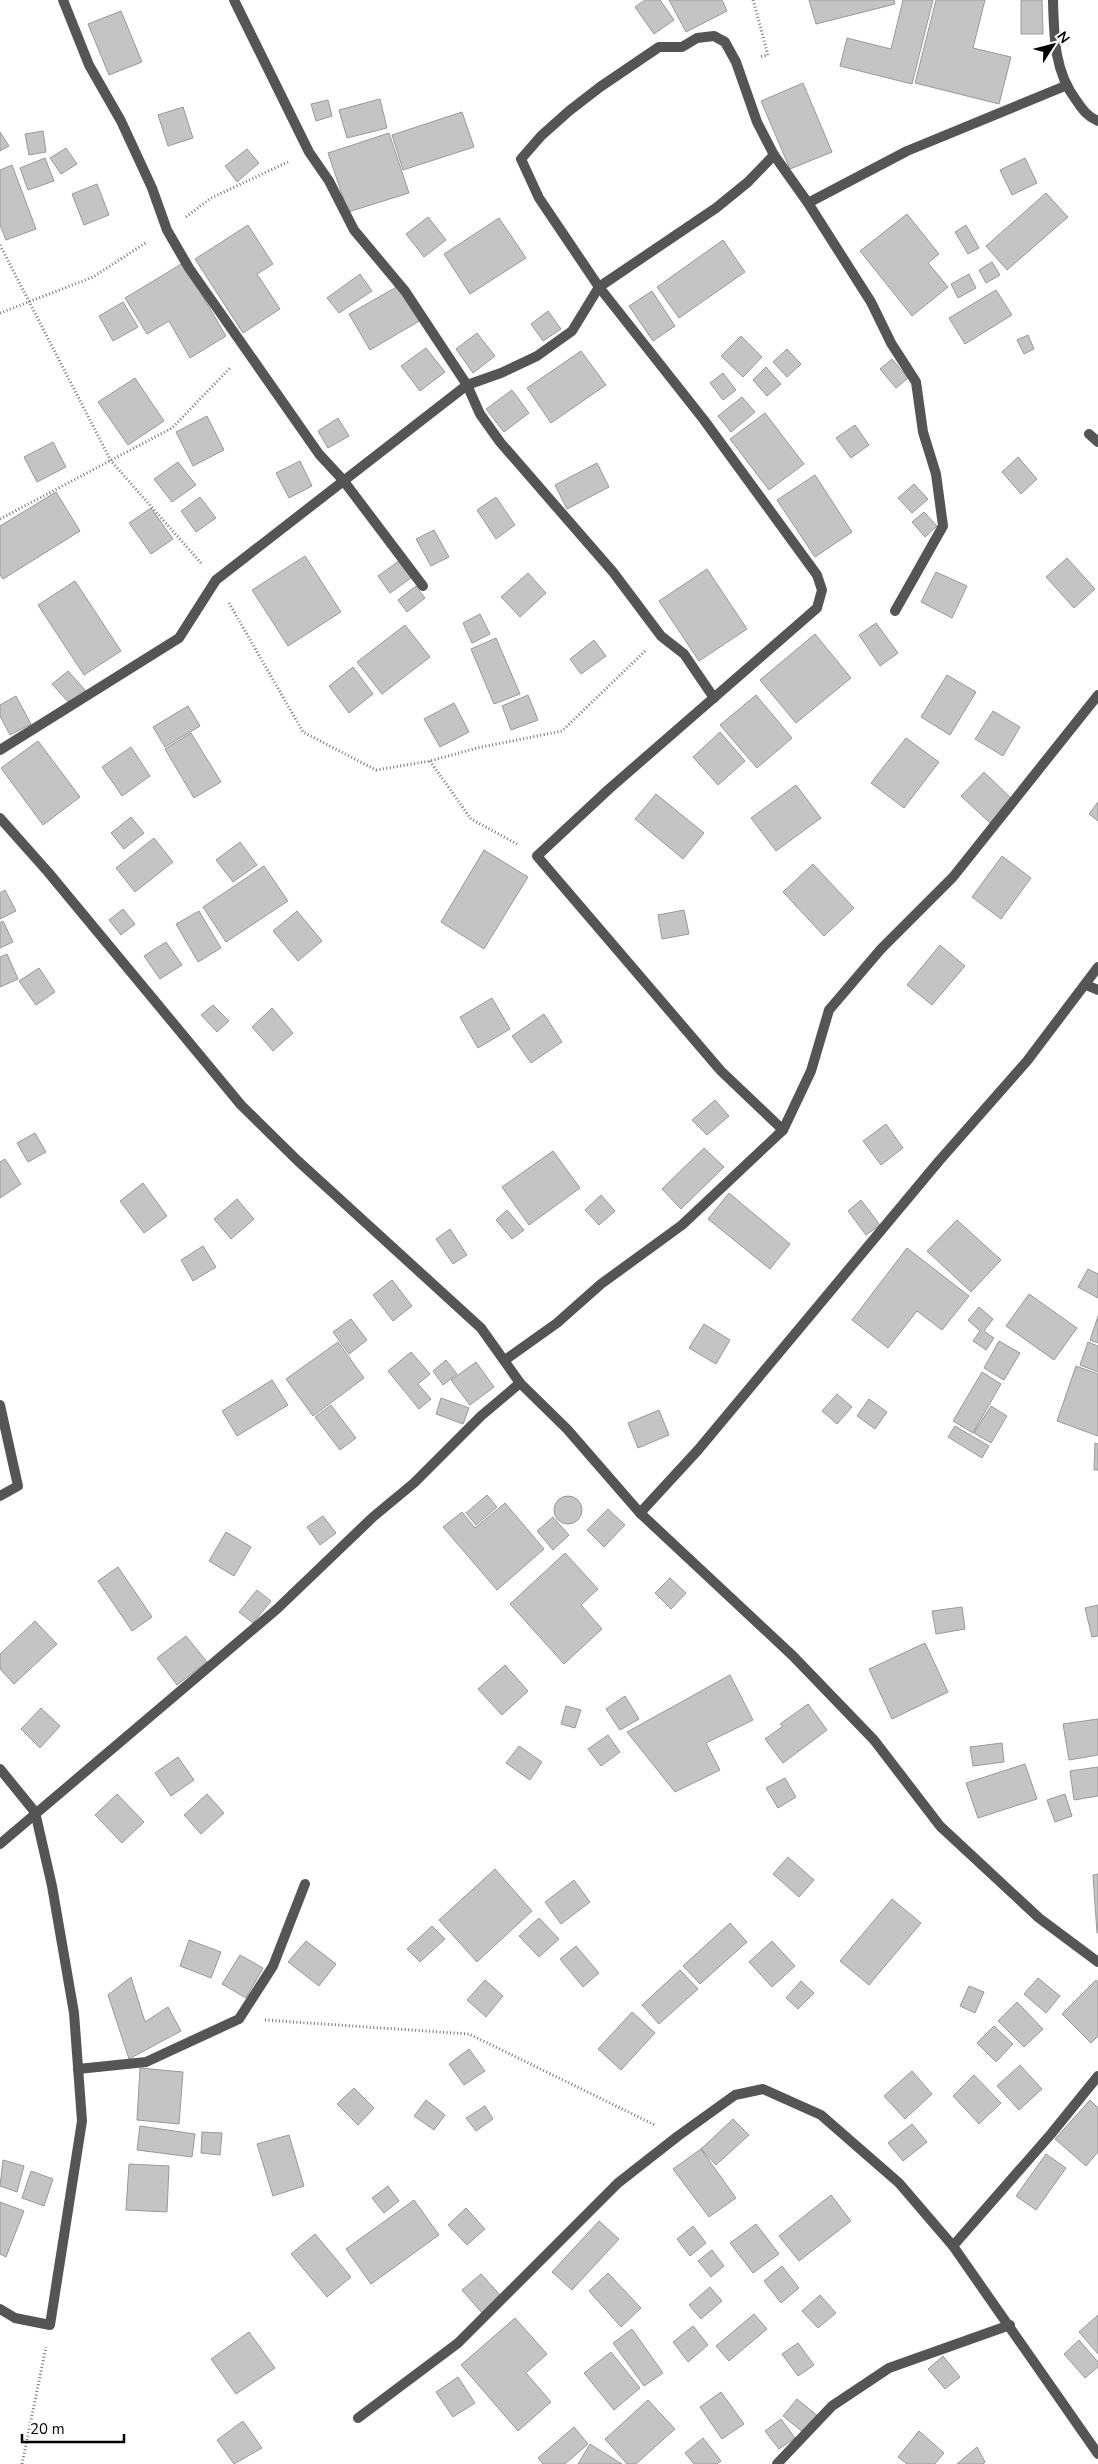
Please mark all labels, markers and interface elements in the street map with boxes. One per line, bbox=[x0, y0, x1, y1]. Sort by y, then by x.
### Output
north arrow bbox=[1028, 20, 1078, 70]
text: N bbox=[1052, 28, 1074, 47]
scale bar bbox=[22, 2412, 125, 2444]
text: 20 m bbox=[30, 2419, 65, 2439]

